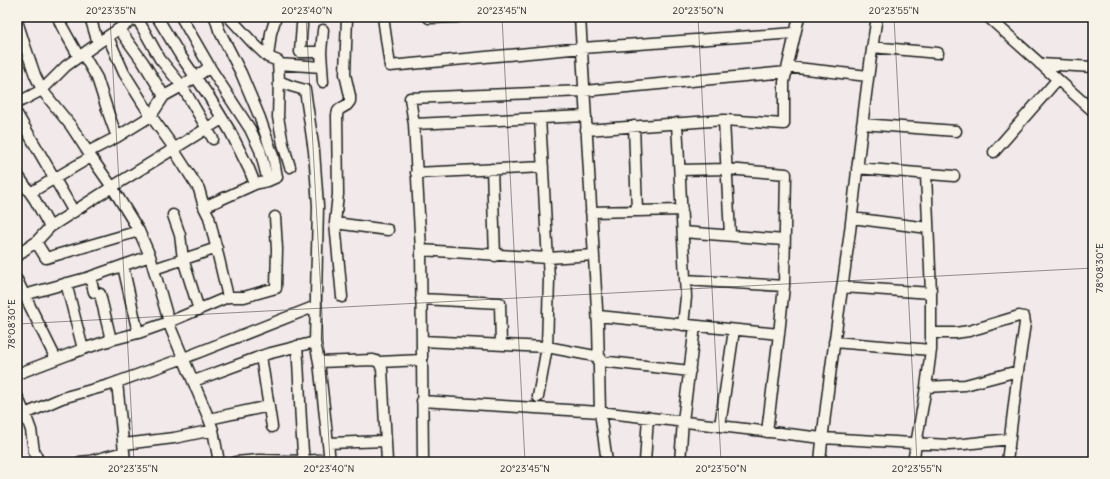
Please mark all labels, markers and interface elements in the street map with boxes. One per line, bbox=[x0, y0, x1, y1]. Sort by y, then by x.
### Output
text: 20°23'35"N bbox=[86, 4, 136, 17]
text: 20°23'40"N bbox=[282, 4, 332, 17]
text: 20°23'45"N bbox=[477, 4, 527, 17]
text: 20°23'50"N bbox=[672, 4, 724, 17]
text: 20°23'55"N bbox=[869, 4, 919, 17]
text: 78°08'30"E bbox=[1093, 243, 1106, 293]
text: 78°08'30"E bbox=[5, 299, 18, 349]
text: 20°23'35"N bbox=[108, 462, 158, 475]
text: 20°23'40"N bbox=[304, 462, 354, 475]
text: 20°23'45"N bbox=[500, 462, 550, 475]
text: 20°23'50"N bbox=[695, 462, 747, 475]
text: 20°23'55"N bbox=[892, 462, 942, 475]

